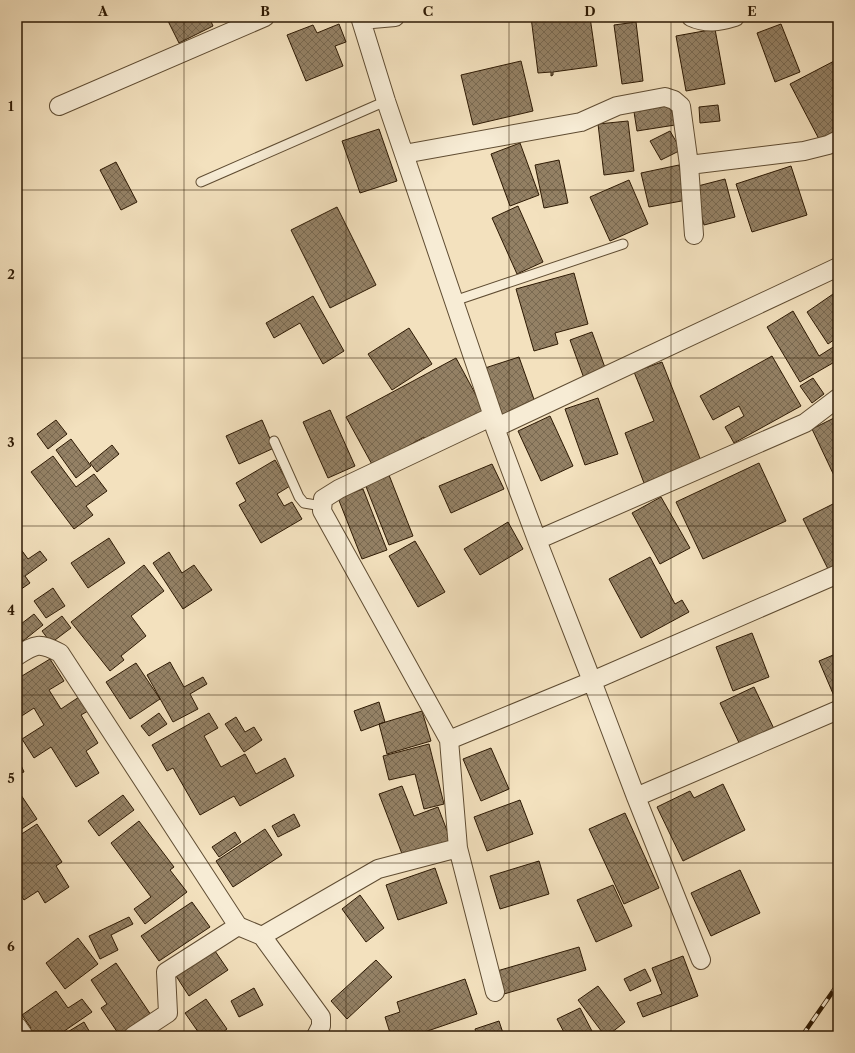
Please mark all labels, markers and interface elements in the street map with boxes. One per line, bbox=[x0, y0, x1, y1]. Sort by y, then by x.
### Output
text: A bbox=[97, 3, 109, 19]
text: B bbox=[260, 3, 270, 19]
text: C bbox=[423, 3, 433, 19]
text: D bbox=[584, 3, 596, 19]
text: E bbox=[747, 3, 757, 19]
text: 1 bbox=[8, 98, 14, 114]
text: 2 bbox=[7, 266, 15, 282]
text: 3 bbox=[7, 434, 15, 450]
text: 4 bbox=[7, 602, 15, 618]
text: 5 bbox=[7, 770, 15, 786]
text: 6 bbox=[7, 938, 15, 954]

